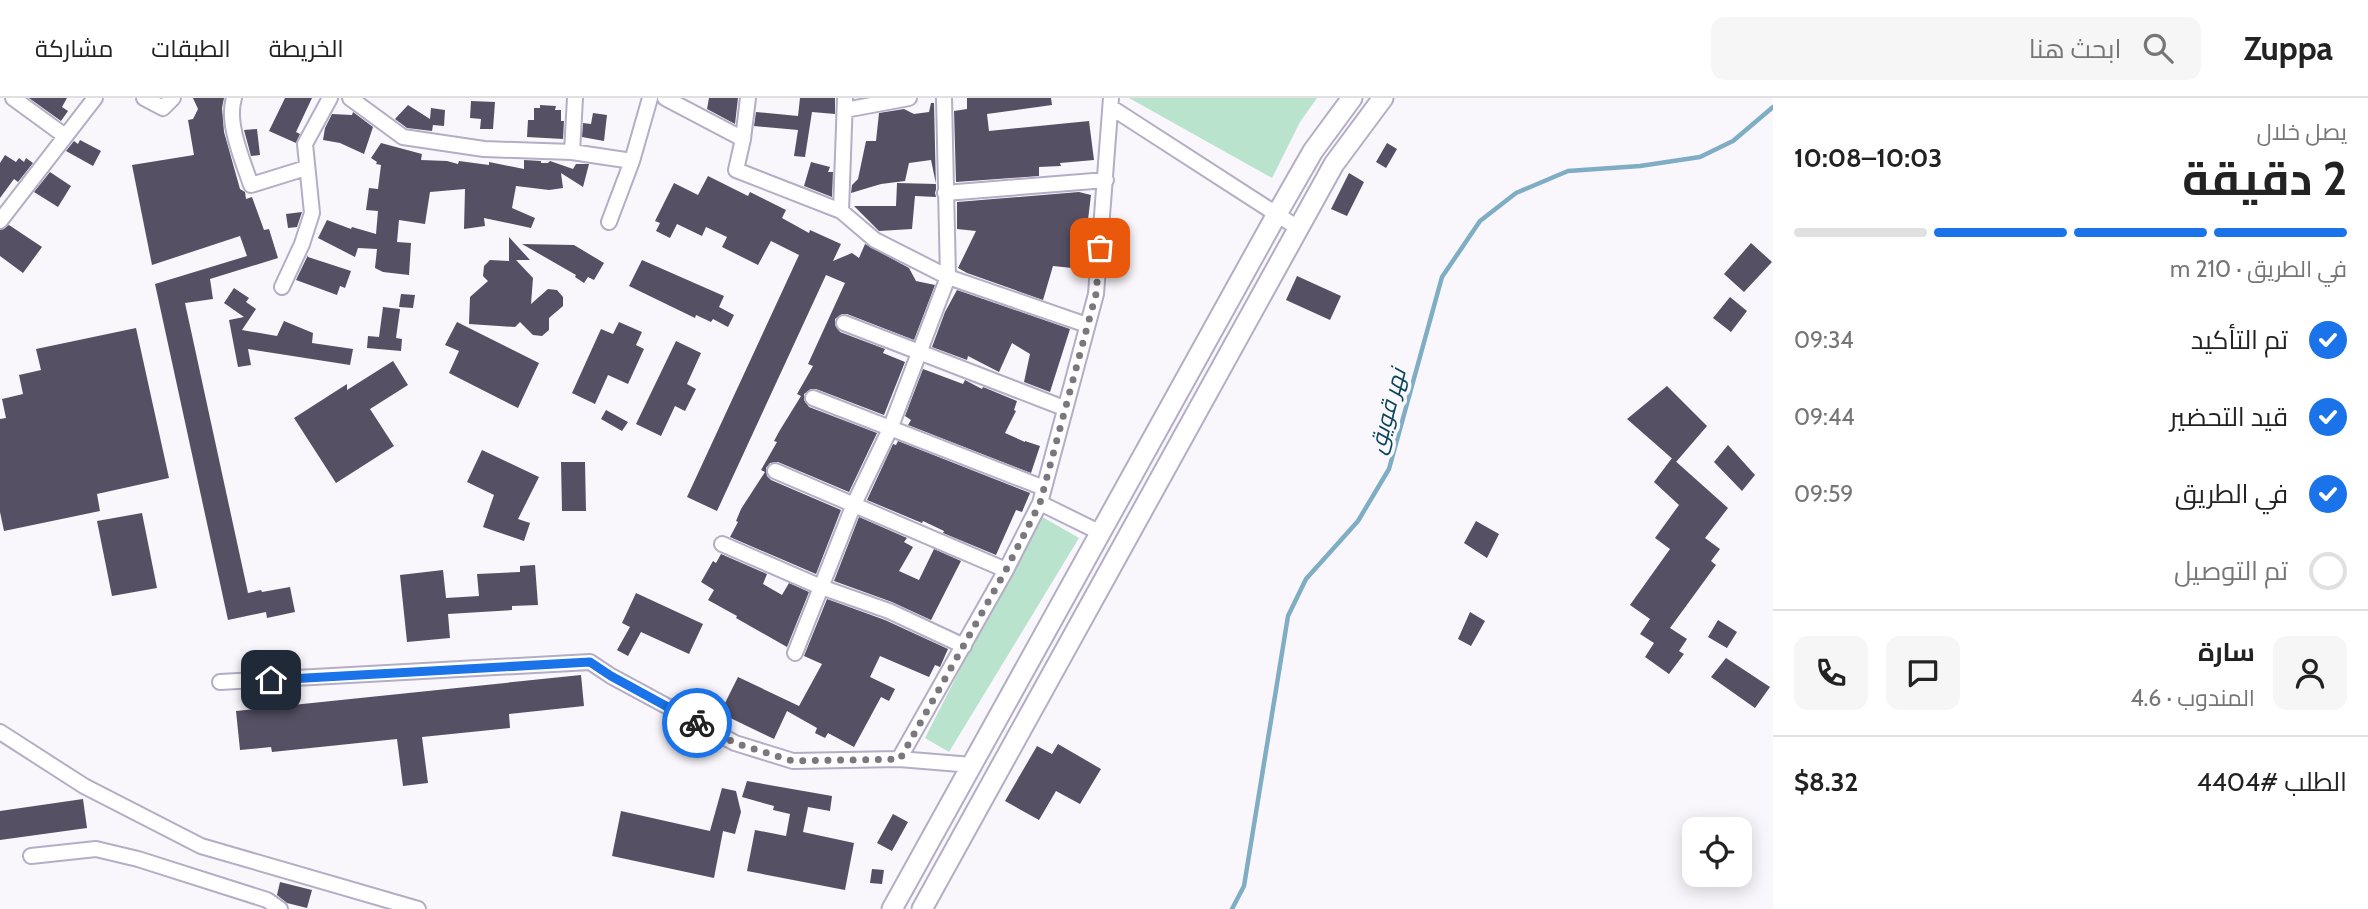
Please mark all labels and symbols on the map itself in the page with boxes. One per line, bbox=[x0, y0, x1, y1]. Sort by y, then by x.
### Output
pin bbox=[1070, 218, 1130, 278]
water label: نهر قويق bbox=[1362, 363, 1413, 457]
pin bbox=[241, 650, 301, 710]
courier bbox=[662, 688, 732, 758]

